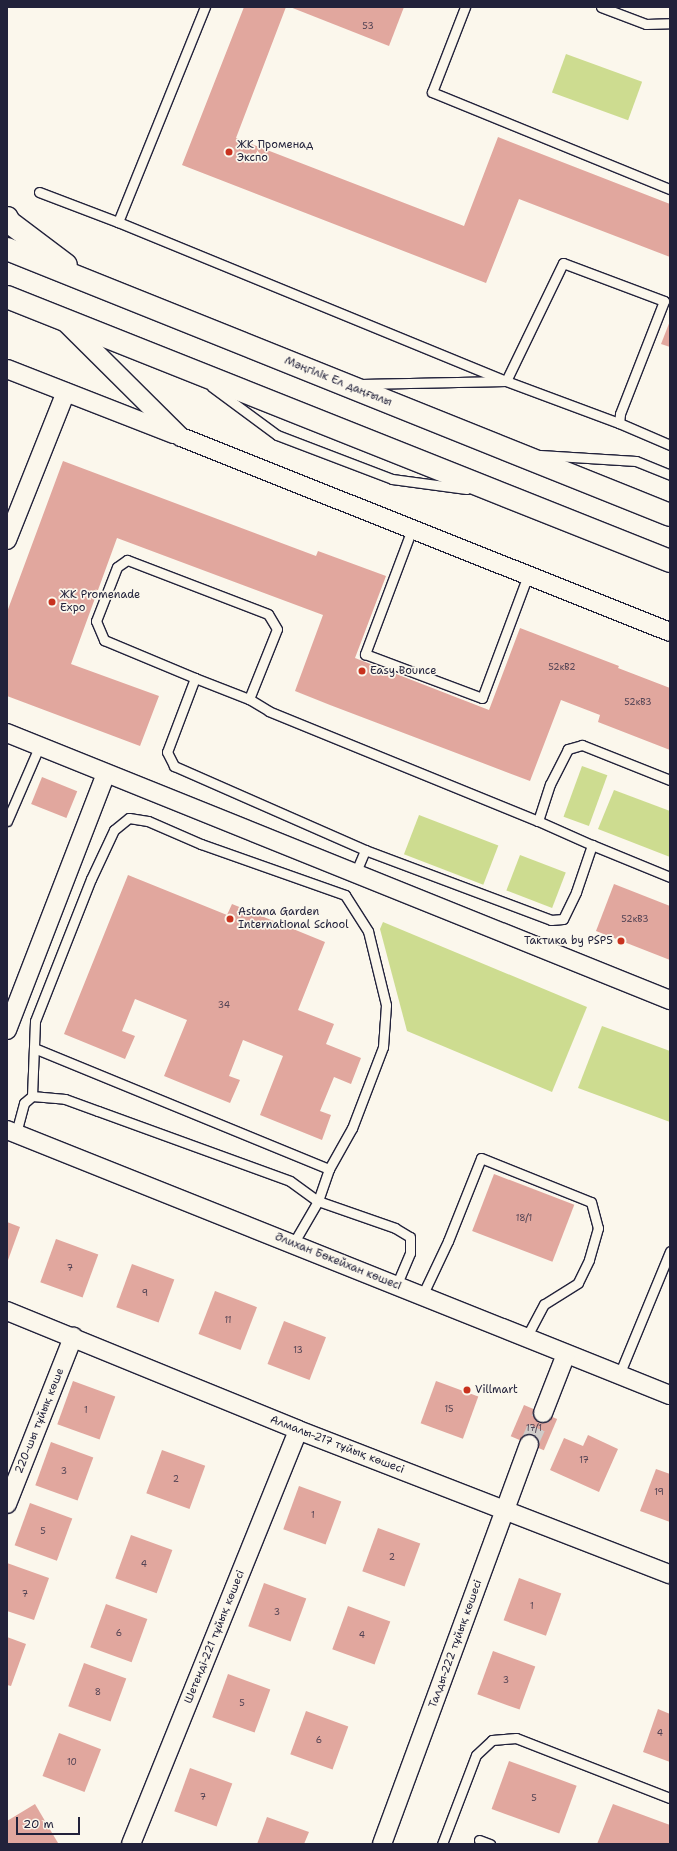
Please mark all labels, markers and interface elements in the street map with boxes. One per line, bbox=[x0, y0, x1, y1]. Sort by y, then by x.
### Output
house number: 53 bbox=[362, 21, 374, 31]
place label: ЖК Променад Экспо bbox=[237, 139, 313, 165]
marker: ЖК Променад Экспо bbox=[224, 147, 234, 157]
street label: Мәңгілік Ел даңғылы bbox=[282, 354, 394, 410]
place label: ЖК Promenade Expo bbox=[60, 589, 140, 615]
marker: ЖК Promenade Expo bbox=[47, 597, 57, 607]
house number: 52кВ2 bbox=[548, 662, 576, 672]
place label: Easy Bounce bbox=[370, 664, 436, 678]
marker: Easy Bounce bbox=[357, 666, 367, 676]
house number: 52кВ3 bbox=[624, 697, 652, 707]
place label: Astana Garden International School bbox=[238, 906, 348, 932]
marker: Astana Garden International School bbox=[225, 914, 235, 924]
house number: 52кВ3 bbox=[621, 914, 649, 924]
place label: Тактика by PSP5 bbox=[524, 934, 613, 948]
marker: Тактика by PSP5 bbox=[616, 936, 626, 946]
house number: 34 bbox=[218, 1000, 230, 1010]
house number: 18/1 bbox=[516, 1213, 532, 1223]
street label: Әлихан Бөкейхан көшесі bbox=[273, 1231, 403, 1293]
house number: 7 bbox=[67, 1263, 73, 1273]
house number: 9 bbox=[142, 1288, 148, 1298]
house number: 11 bbox=[224, 1315, 232, 1325]
house number: 13 bbox=[293, 1345, 303, 1355]
street label: 220-шы тұйық көше bbox=[13, 1366, 67, 1476]
place label: Villmart bbox=[475, 1383, 518, 1397]
marker: Villmart bbox=[462, 1385, 472, 1395]
house number: 15 bbox=[444, 1404, 454, 1414]
house number: 1 bbox=[84, 1405, 88, 1415]
street label: Алмалы-217 тұйық көшесі bbox=[268, 1413, 406, 1477]
house number: 17/1 bbox=[526, 1423, 542, 1433]
house number: 17 bbox=[579, 1455, 589, 1465]
house number: 3 bbox=[61, 1466, 67, 1476]
house number: 2 bbox=[173, 1474, 179, 1484]
house number: 19 bbox=[654, 1487, 664, 1497]
house number: 1 bbox=[311, 1510, 315, 1520]
house number: 5 bbox=[40, 1526, 46, 1536]
house number: 2 bbox=[389, 1552, 395, 1562]
house number: 4 bbox=[141, 1559, 147, 1569]
street label: Шетенді-221 тұйық көшесі bbox=[182, 1568, 248, 1706]
street label: Талды-222 тұйық көшесі bbox=[427, 1578, 485, 1710]
house number: 7 bbox=[22, 1589, 28, 1599]
house number: 1 bbox=[530, 1601, 534, 1611]
house number: 3 bbox=[274, 1607, 280, 1617]
house number: 6 bbox=[116, 1628, 122, 1638]
house number: 4 bbox=[359, 1630, 365, 1640]
house number: 3 bbox=[503, 1675, 509, 1685]
house number: 8 bbox=[95, 1687, 101, 1697]
house number: 5 bbox=[239, 1698, 245, 1708]
house number: 4 bbox=[657, 1728, 663, 1738]
house number: 6 bbox=[316, 1735, 322, 1745]
house number: 10 bbox=[67, 1757, 77, 1767]
house number: 7 bbox=[200, 1792, 206, 1802]
house number: 5 bbox=[531, 1793, 537, 1803]
scale bar bbox=[18, 1809, 82, 1835]
text: 20 m bbox=[23, 1816, 54, 1832]

